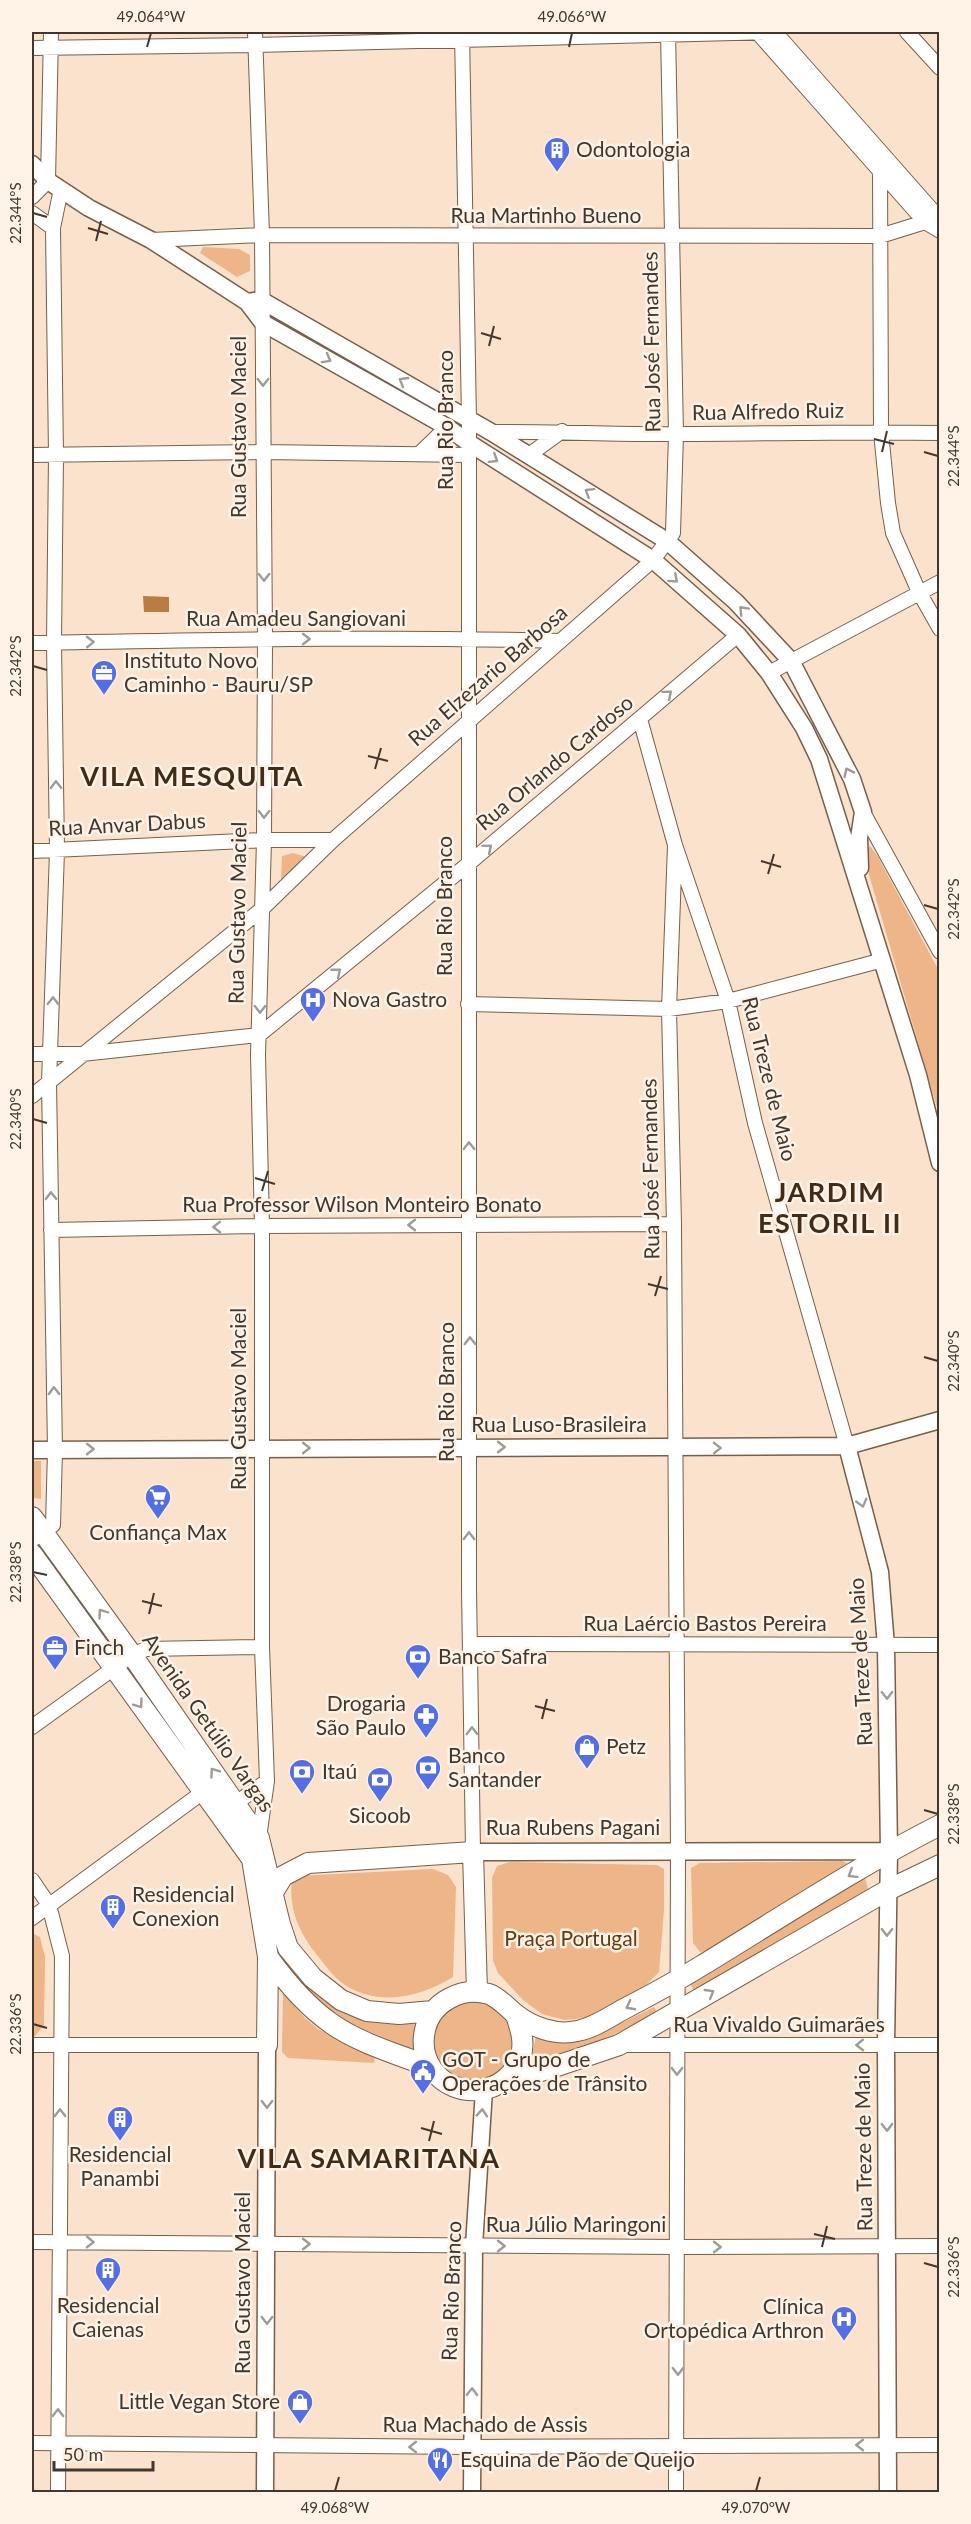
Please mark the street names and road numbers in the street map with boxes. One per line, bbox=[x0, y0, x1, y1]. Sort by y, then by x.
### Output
street label: Rua Martinho Bueno bbox=[451, 202, 642, 227]
street label: Rua José Fernandes bbox=[636, 251, 665, 433]
street label: Rua Gustavo Maciel bbox=[225, 336, 250, 518]
street label: Rua Rio Branco bbox=[432, 350, 457, 490]
street label: Rua Alfredo Ruiz bbox=[692, 397, 844, 424]
street label: Rua Elzezario Barbosa bbox=[403, 599, 572, 751]
street label: Rua Amadeu Sangiovani bbox=[186, 605, 406, 630]
street label: Rua Orlando Cardoso bbox=[471, 689, 638, 835]
street label: Rua Anvar Dabus bbox=[48, 807, 206, 840]
street label: Rua Gustavo Maciel bbox=[222, 822, 251, 1004]
street label: Rua Rio Branco bbox=[431, 836, 456, 976]
street label: Rua Treze de Maio bbox=[738, 994, 803, 1164]
street label: Rua José Fernandes bbox=[635, 1078, 664, 1260]
street label: Rua Professor Wilson Monteiro Bonato bbox=[182, 1191, 542, 1216]
street label: Rua Gustavo Maciel bbox=[225, 1308, 250, 1490]
street label: Rua Rio Branco bbox=[433, 1322, 458, 1462]
street label: Rua Luso-Brasileira bbox=[471, 1411, 647, 1436]
street label: Rua Treze de Maio bbox=[843, 1577, 876, 1747]
street label: Rua Laércio Bastos Pereira bbox=[583, 1610, 827, 1635]
street label: Avenida Getúlio Vargas bbox=[138, 1628, 280, 1816]
street label: Rua Rubens Pagani bbox=[486, 1814, 660, 1839]
street label: Rua Vivaldo Guimarães bbox=[673, 2011, 885, 2036]
street label: Rua Treze de Maio bbox=[849, 2062, 876, 2232]
street label: Rua Gustavo Maciel bbox=[229, 2192, 254, 2374]
street label: Rua Júlio Maringoni bbox=[486, 2211, 666, 2236]
street label: Rua Rio Branco bbox=[436, 2220, 465, 2361]
street label: Rua Machado de Assis bbox=[382, 2411, 588, 2436]

